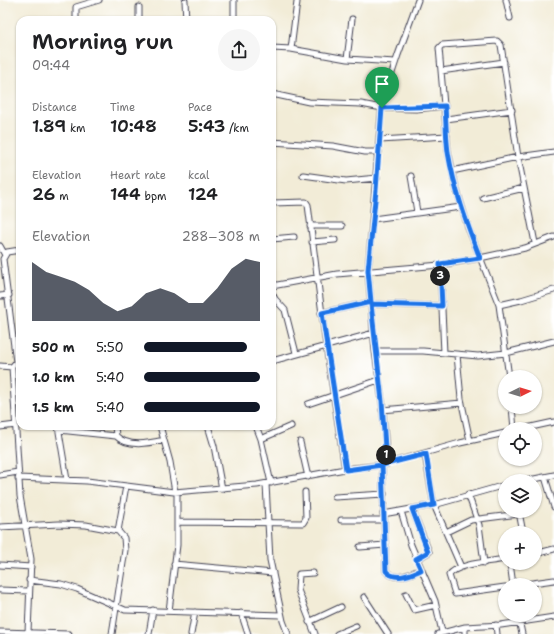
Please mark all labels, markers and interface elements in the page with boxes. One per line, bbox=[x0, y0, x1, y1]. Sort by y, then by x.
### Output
text: Morning run bbox=[32, 27, 173, 56]
button: share bbox=[218, 29, 260, 71]
text: 09:44 bbox=[32, 57, 70, 74]
pin bbox=[365, 67, 399, 108]
icon: arrive bbox=[371, 73, 393, 95]
text: Distance bbox=[32, 100, 77, 115]
text: Time bbox=[110, 100, 135, 115]
text: Pace bbox=[188, 100, 212, 115]
text: 1.89 bbox=[32, 115, 66, 137]
text: 10:48 bbox=[110, 115, 157, 137]
text: 5:43 bbox=[188, 115, 226, 137]
text: km bbox=[66, 121, 86, 136]
text: /km bbox=[226, 121, 249, 136]
text: Elevation bbox=[32, 168, 81, 183]
text: Heart rate bbox=[110, 168, 166, 183]
text: kcal bbox=[188, 168, 209, 183]
text: 26 bbox=[32, 183, 55, 205]
text: 144 bbox=[110, 183, 141, 205]
text: 124 bbox=[188, 183, 218, 205]
text: m bbox=[55, 189, 69, 204]
text: bpm bbox=[141, 189, 167, 204]
text: Elevation bbox=[32, 228, 90, 245]
text: 288–308 m bbox=[182, 228, 260, 245]
pin: 3 bbox=[430, 266, 450, 286]
text: 3 bbox=[436, 268, 444, 283]
text: 500 m bbox=[32, 339, 75, 356]
text: 5:50 bbox=[96, 339, 124, 356]
text: 1.0 km bbox=[32, 369, 74, 386]
text: 5:40 bbox=[96, 369, 124, 386]
north arrow bbox=[498, 370, 542, 414]
map controls bbox=[498, 370, 542, 622]
text: 1.5 km bbox=[32, 399, 74, 416]
text: 5:40 bbox=[96, 399, 124, 416]
button: locate bbox=[498, 422, 542, 466]
pin: 1 bbox=[376, 445, 396, 465]
text: 1 bbox=[383, 447, 389, 462]
button: layers bbox=[498, 474, 542, 518]
button: + bbox=[498, 526, 542, 570]
button: − bbox=[498, 578, 542, 622]

